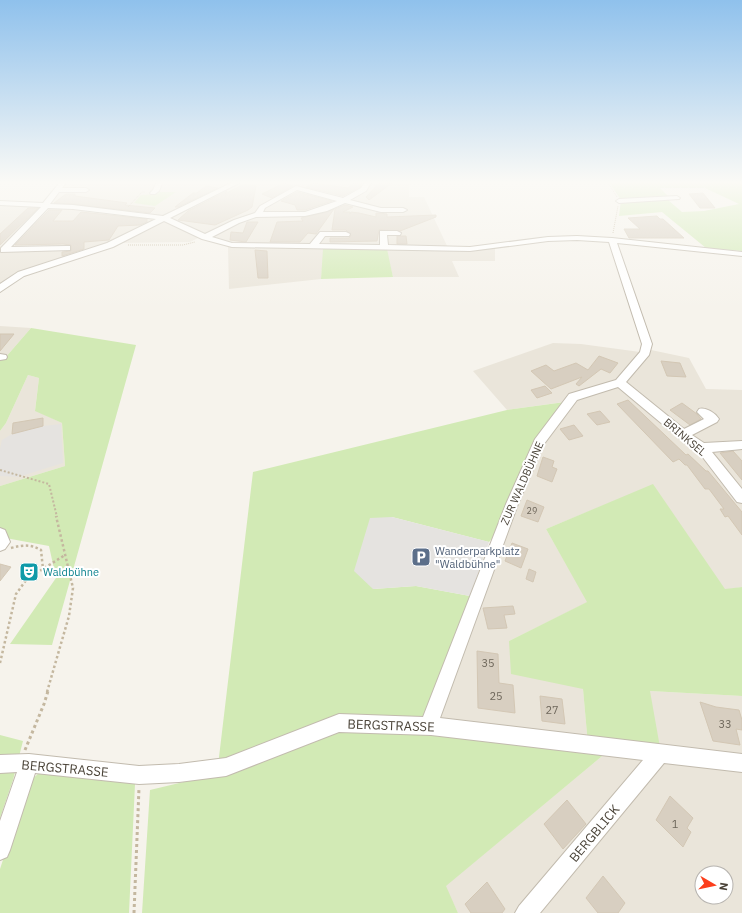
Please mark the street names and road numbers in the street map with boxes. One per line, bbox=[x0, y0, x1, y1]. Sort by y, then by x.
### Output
street label: BRINKSEL bbox=[661, 415, 710, 459]
street label: ZUR WALDBÜHNE bbox=[497, 439, 547, 527]
street label: BERGSTRASSE bbox=[347, 715, 435, 736]
street label: BERGSTRASSE bbox=[21, 756, 109, 781]
street label: BERGBLICK bbox=[565, 801, 623, 866]

